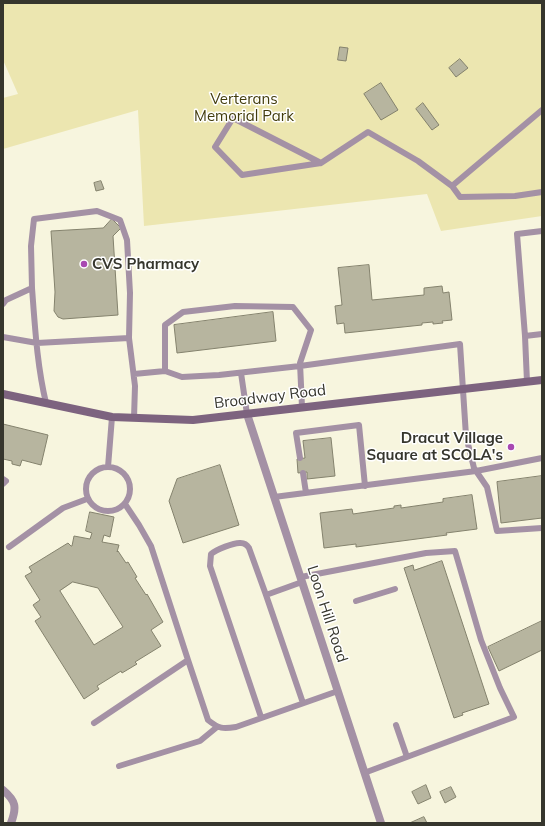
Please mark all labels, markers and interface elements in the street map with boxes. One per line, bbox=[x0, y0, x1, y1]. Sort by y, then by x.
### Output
park label: Verterans Memorial Park bbox=[194, 90, 294, 125]
place label: CVS Pharmacy bbox=[92, 255, 199, 273]
marker: CVS Pharmacy bbox=[79, 259, 89, 269]
street label: Broadway Road bbox=[213, 381, 327, 413]
place label: Dracut Village Square at SCOLA's bbox=[367, 429, 503, 464]
marker: Dracut Village Square at SCOLA's bbox=[506, 442, 516, 452]
street label: Loon Hill Road bbox=[303, 563, 351, 665]

